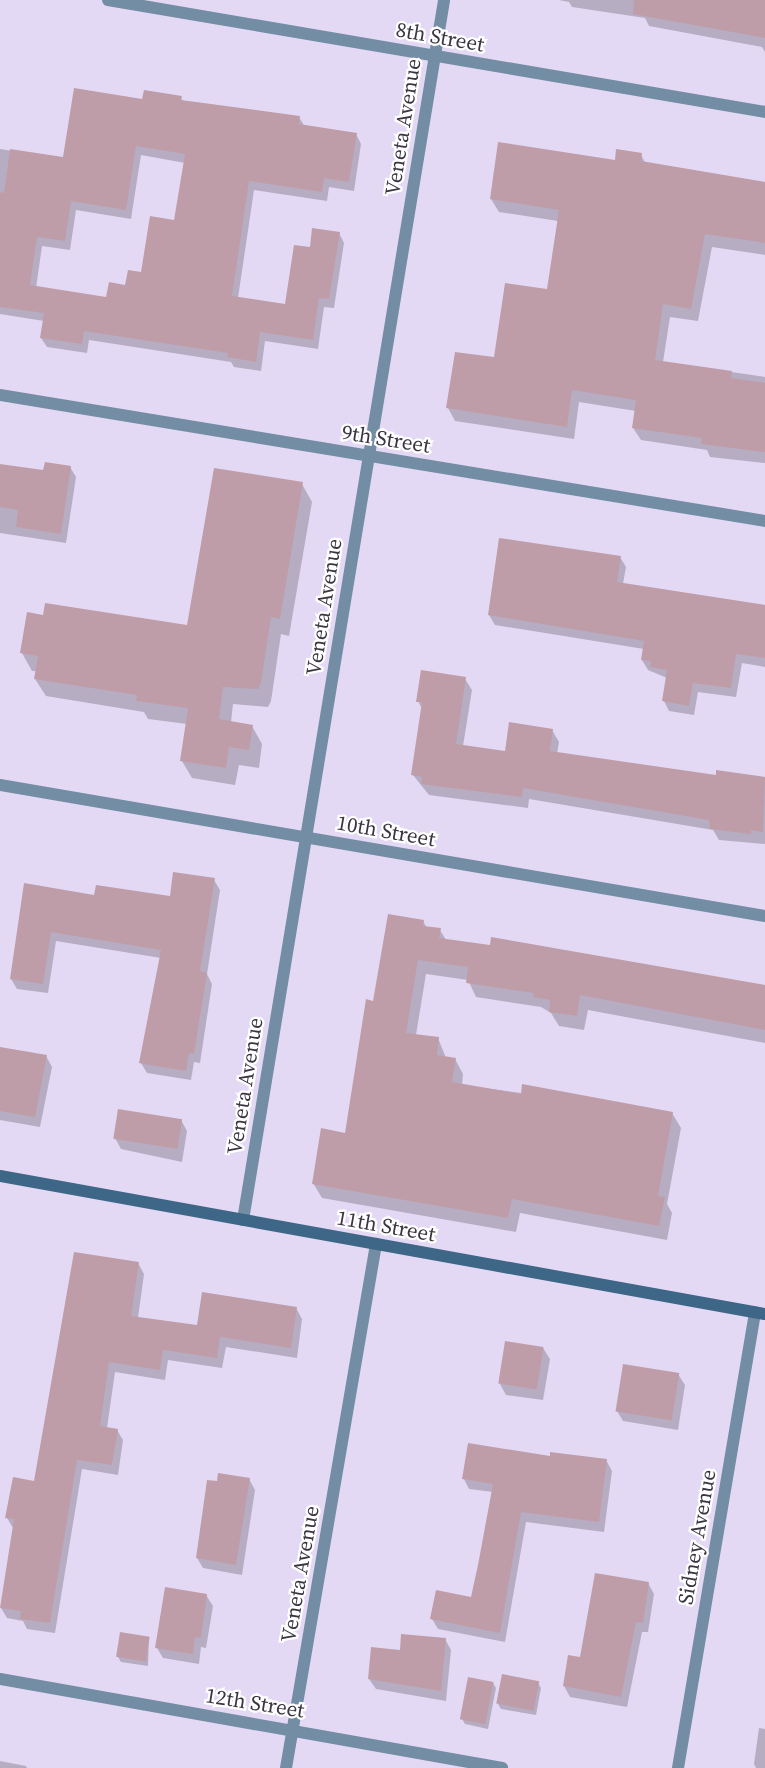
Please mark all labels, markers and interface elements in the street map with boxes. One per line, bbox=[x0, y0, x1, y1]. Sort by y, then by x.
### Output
street label: 8th Street bbox=[394, 17, 486, 57]
street label: Veneta Avenue bbox=[380, 57, 426, 197]
street label: 9th Street bbox=[340, 420, 432, 458]
street label: Veneta Avenue bbox=[301, 537, 347, 677]
street label: 10th Street bbox=[335, 810, 437, 852]
street label: Veneta Avenue bbox=[222, 1016, 268, 1156]
street label: 11th Street bbox=[335, 1205, 437, 1247]
street label: Sidney Avenue bbox=[673, 1467, 721, 1607]
street label: Veneta Avenue bbox=[276, 1504, 324, 1644]
street label: 12th Street bbox=[204, 1683, 306, 1723]

